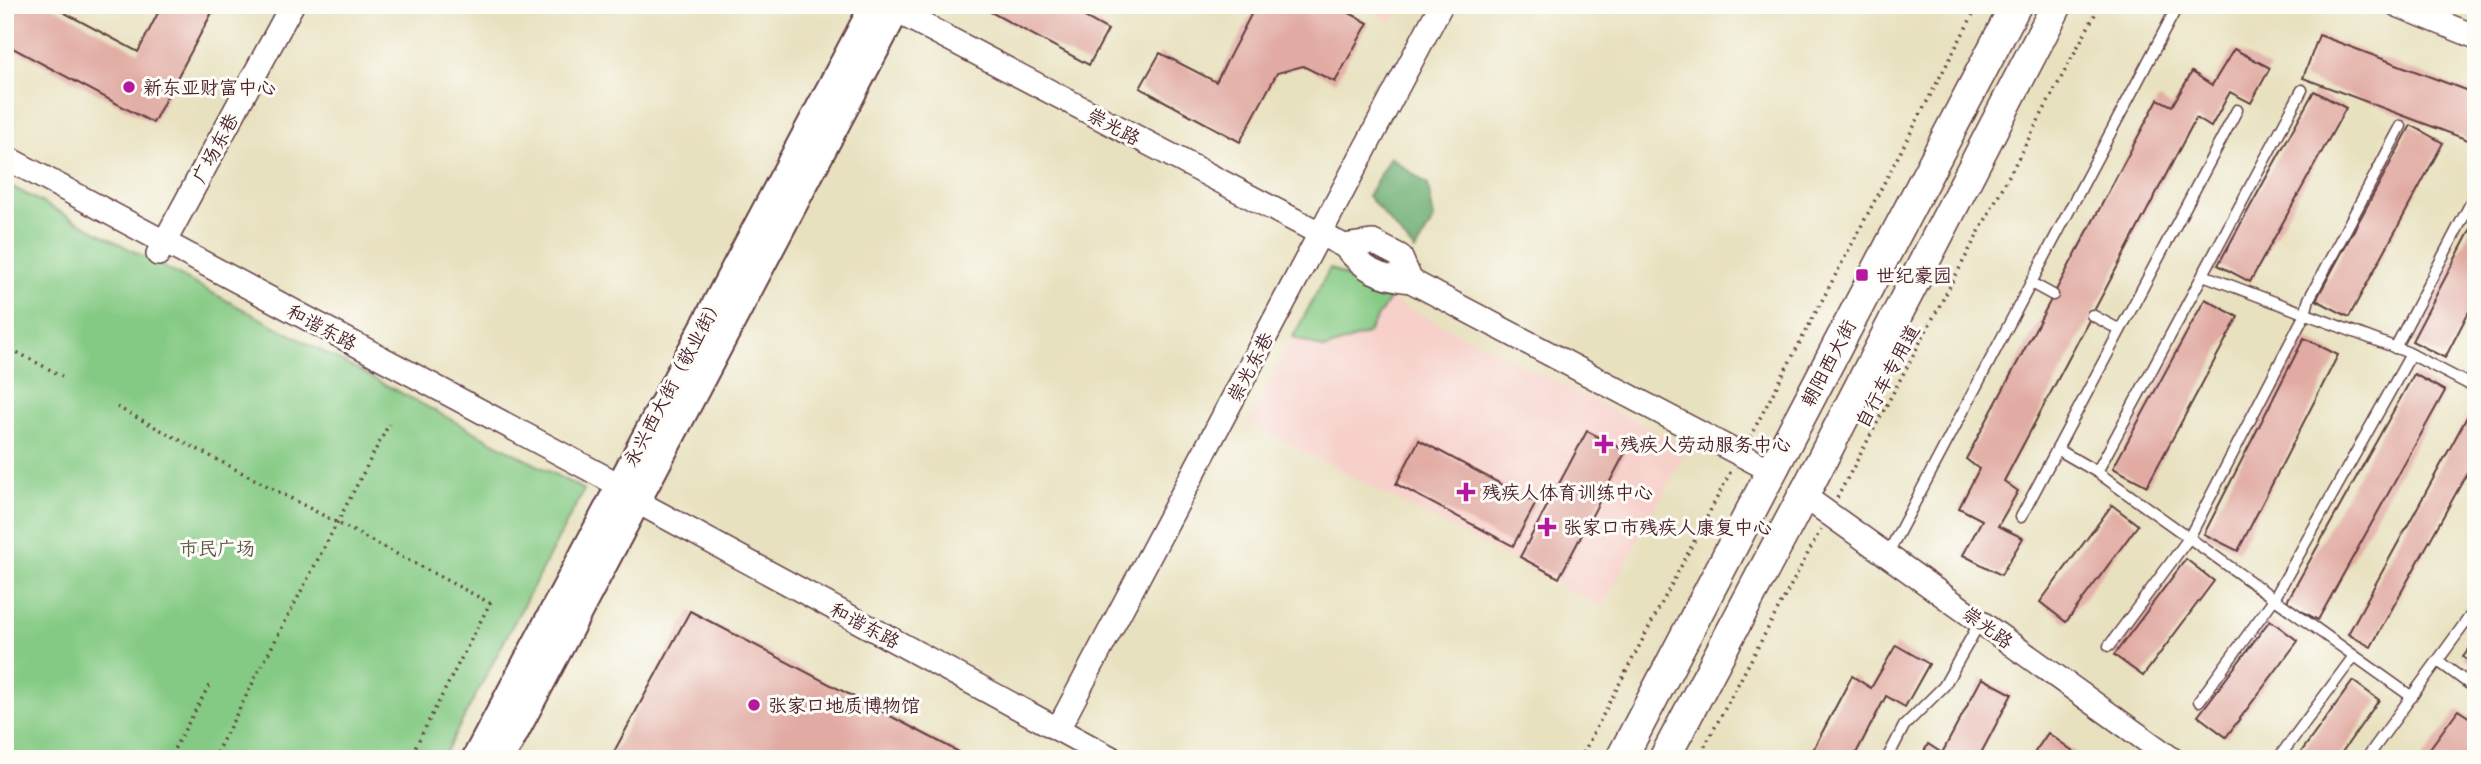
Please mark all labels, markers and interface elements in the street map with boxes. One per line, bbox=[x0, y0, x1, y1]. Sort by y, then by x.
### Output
place label: 新东亚财富中心 bbox=[143, 72, 276, 100]
marker: 新东亚财富中心 bbox=[121, 79, 137, 95]
street label: 崇光路 bbox=[1083, 99, 1146, 151]
street label: 广场东巷 bbox=[184, 107, 244, 188]
place label: 世纪豪园 bbox=[1876, 260, 1952, 288]
marker: 世纪豪园 bbox=[1854, 267, 1870, 283]
street label: 永兴西大街（敬业街） bbox=[615, 290, 729, 471]
street label: 和谐东路 bbox=[282, 296, 363, 356]
street label: 朝阳西大街 bbox=[1792, 314, 1862, 411]
street label: 自行车专用道 bbox=[1847, 319, 1925, 432]
street label: 崇光东巷 bbox=[1219, 326, 1279, 407]
place label: 残疾人劳动服务中心 bbox=[1620, 429, 1791, 457]
marker: 残疾人劳动服务中心 bbox=[1594, 434, 1614, 454]
place label: 残疾人体育训练中心 bbox=[1482, 477, 1653, 505]
marker: 残疾人体育训练中心 bbox=[1456, 482, 1476, 502]
place label: 张家口市残疾人康复中心 bbox=[1563, 512, 1772, 540]
marker: 张家口市残疾人康复中心 bbox=[1537, 517, 1557, 537]
park label: 市民广场 bbox=[179, 533, 255, 561]
street label: 和谐东路 bbox=[825, 594, 906, 654]
street label: 崇光路 bbox=[1957, 598, 2020, 654]
place label: 张家口地质博物馆 bbox=[768, 690, 920, 718]
marker: 张家口地质博物馆 bbox=[746, 697, 762, 713]

